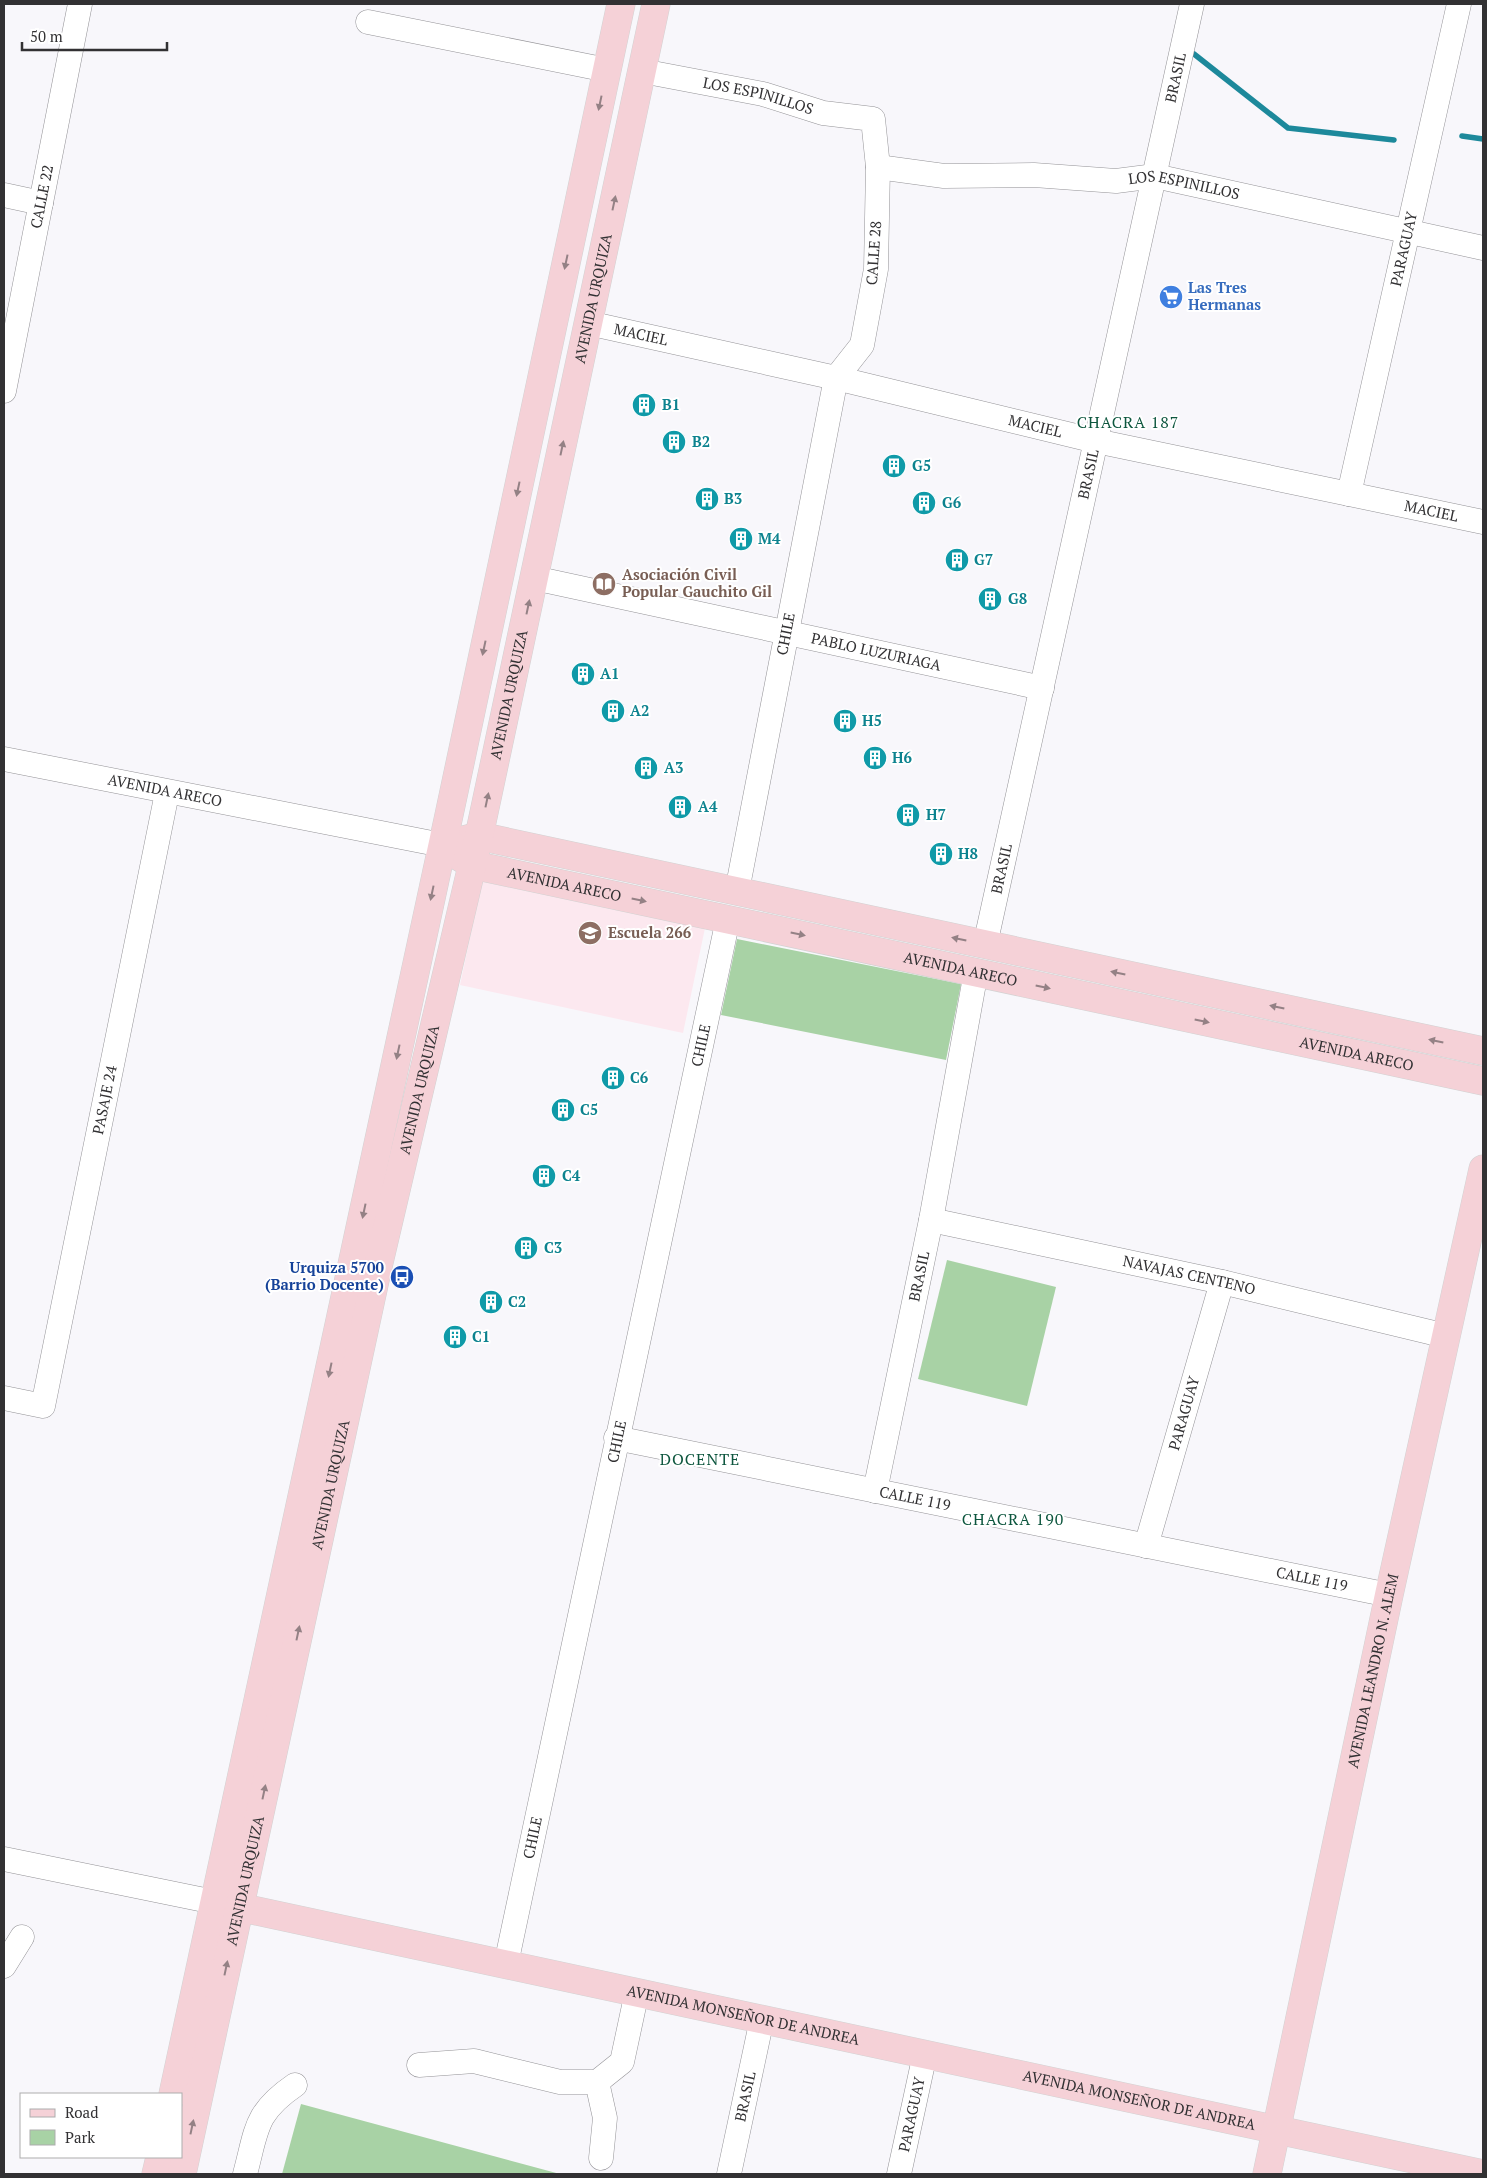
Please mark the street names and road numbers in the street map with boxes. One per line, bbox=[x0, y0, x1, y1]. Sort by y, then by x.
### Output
street label: BRASIL bbox=[1160, 51, 1190, 104]
street label: LOS ESPINILLOS bbox=[702, 72, 816, 118]
street label: CALLE 22 bbox=[25, 163, 57, 230]
street label: LOS ESPINILLOS bbox=[1127, 165, 1242, 203]
street label: PARAGUAY bbox=[1385, 209, 1421, 288]
street label: CALLE 28 bbox=[861, 220, 885, 286]
street label: AVENIDA URQUIZA bbox=[569, 231, 616, 365]
street label: MACIEL bbox=[612, 318, 670, 349]
street label: MACIEL bbox=[1007, 409, 1064, 441]
street label: BRASIL bbox=[1072, 447, 1103, 501]
street label: MACIEL bbox=[1403, 495, 1460, 526]
street label: CHILE bbox=[771, 611, 799, 657]
street label: AVENIDA URQUIZA bbox=[485, 627, 532, 761]
street label: PABLO LUZURIAGA bbox=[809, 627, 944, 675]
street label: AVENIDA ARECO bbox=[106, 769, 224, 811]
street label: BRASIL bbox=[986, 842, 1016, 895]
street label: AVENIDA ARECO bbox=[506, 862, 624, 905]
street label: AVENIDA ARECO bbox=[902, 946, 1020, 990]
street label: AVENIDA URQUIZA bbox=[394, 1022, 444, 1156]
street label: CHILE bbox=[686, 1022, 714, 1068]
street label: AVENIDA ARECO bbox=[1298, 1031, 1416, 1075]
street label: PASAJE 24 bbox=[87, 1064, 121, 1136]
street label: BRASIL bbox=[903, 1250, 933, 1303]
street label: NAVAJAS CENTENO bbox=[1121, 1250, 1258, 1299]
street label: PARAGUAY bbox=[1163, 1373, 1203, 1452]
street label: AVENIDA URQUIZA bbox=[306, 1417, 354, 1551]
street label: CHILE bbox=[602, 1418, 630, 1464]
street label: CALLE 119 bbox=[878, 1481, 953, 1515]
street label: CALLE 119 bbox=[1275, 1561, 1349, 1595]
street label: AVENIDA LEANDRO N. ALEM bbox=[1342, 1572, 1402, 1770]
street label: AVENIDA URQUIZA bbox=[221, 1813, 268, 1947]
street label: CHILE bbox=[518, 1815, 546, 1861]
street label: AVENIDA MONSEÑOR DE ANDREA bbox=[625, 1980, 862, 2049]
street label: AVENIDA MONSEÑOR DE ANDREA bbox=[1021, 2065, 1258, 2134]
street label: BRASIL bbox=[729, 2070, 760, 2123]
street label: PARAGUAY bbox=[893, 2075, 929, 2153]

